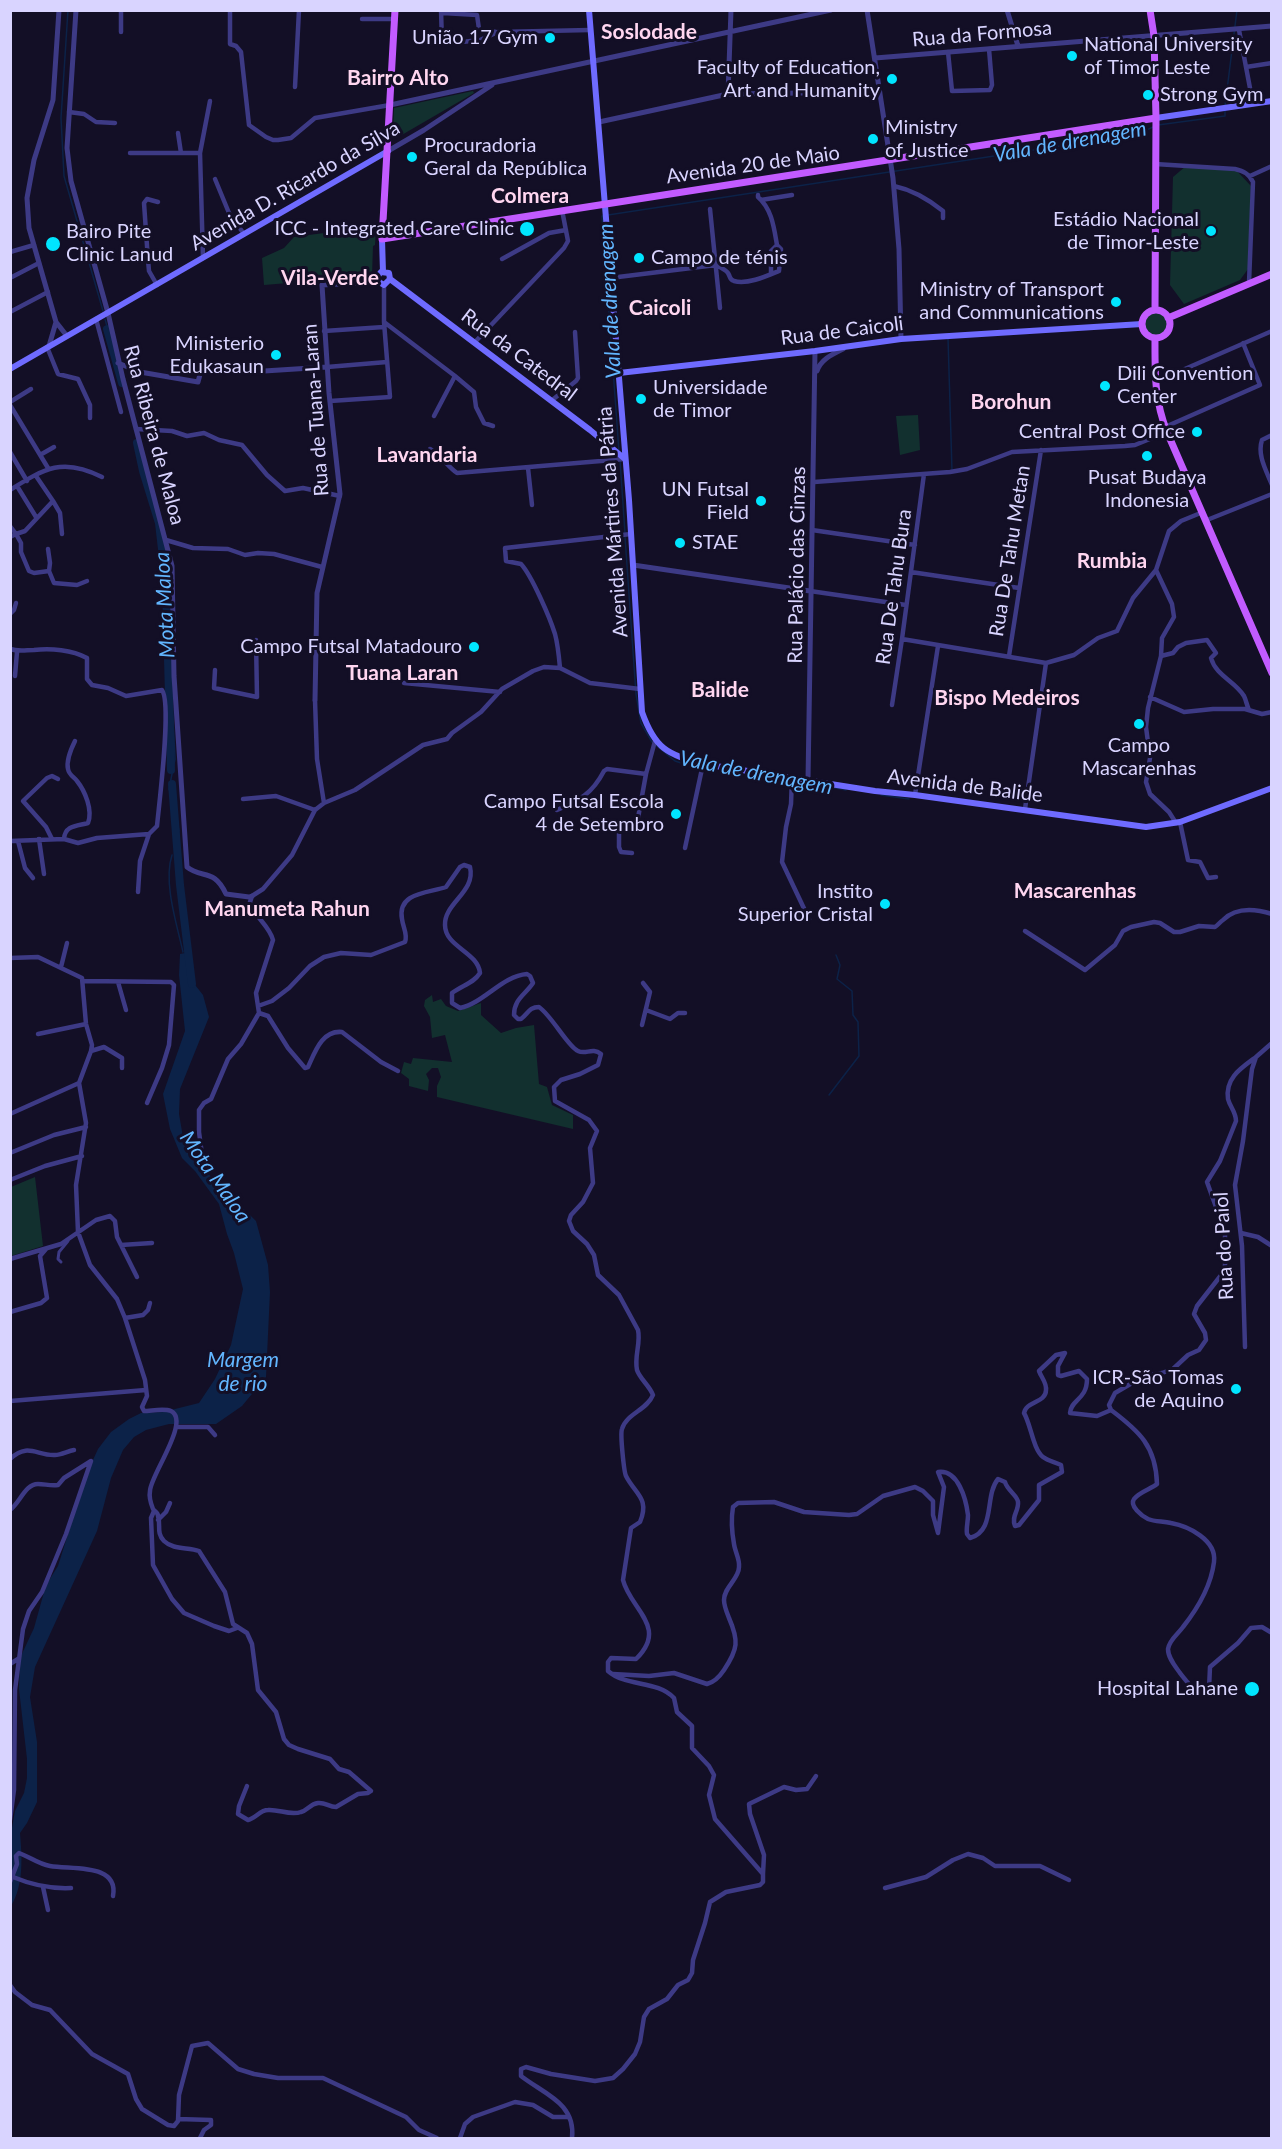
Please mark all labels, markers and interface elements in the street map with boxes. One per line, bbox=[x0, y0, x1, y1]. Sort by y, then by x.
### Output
street label: Rua da Formosa bbox=[911, 16, 1053, 52]
district label: Soslodade bbox=[601, 19, 697, 45]
place label: União 17 Gym bbox=[412, 26, 538, 50]
marker: União 17 Gym bbox=[543, 31, 557, 45]
place label: National University of Timor Leste bbox=[1084, 33, 1253, 80]
marker: National University of Timor Leste bbox=[1065, 49, 1079, 63]
place label: Faculty of Education, Art and Humanity bbox=[697, 56, 880, 103]
district label: Bairro Alto bbox=[347, 65, 449, 91]
marker: Faculty of Education, Art and Humanity bbox=[885, 72, 899, 86]
place label: Strong Gym bbox=[1160, 83, 1263, 107]
marker: Strong Gym bbox=[1141, 88, 1155, 102]
street label: Avenida D. Ricardo da Silva bbox=[186, 116, 404, 256]
place label: Ministry of Justice bbox=[885, 116, 968, 163]
water label: Vala de drenagem bbox=[991, 116, 1149, 168]
marker: Ministry of Justice bbox=[866, 132, 880, 146]
place label: Procuradoria Geral da República bbox=[424, 134, 587, 181]
street label: Avenida 20 de Maio bbox=[665, 141, 841, 189]
marker: Procuradoria Geral da República bbox=[405, 150, 419, 164]
district label: Colmera bbox=[491, 183, 569, 209]
place label: Estádio Nacional de Timor-Leste bbox=[1053, 208, 1199, 255]
place label: ICC - Integrated Care Clinic bbox=[275, 217, 514, 241]
place label: Bairo Pite Clinic Lanud bbox=[66, 220, 173, 267]
marker: ICC - Integrated Care Clinic bbox=[518, 220, 536, 238]
water label: Vala de drenagem bbox=[593, 223, 627, 379]
marker: Estádio Nacional de Timor-Leste bbox=[1204, 224, 1218, 238]
marker: Bairo Pite Clinic Lanud bbox=[44, 235, 62, 253]
place label: Campo de ténis bbox=[651, 246, 788, 270]
marker: Campo de ténis bbox=[632, 251, 646, 265]
district label: Vila-Verde bbox=[281, 265, 379, 291]
place label: Ministry of Transport and Communications bbox=[919, 278, 1104, 325]
district label: Caicoli bbox=[629, 295, 691, 321]
marker: Ministry of Transport and Communications bbox=[1109, 295, 1123, 309]
street label: Rua da Catedral bbox=[457, 304, 581, 406]
street label: Rua de Caicoli bbox=[779, 312, 905, 350]
street label: Rua de Tuana-Laran bbox=[298, 323, 334, 497]
place label: Ministerio Edukasaun bbox=[170, 332, 264, 379]
street label: Rua Ribeira de Maloa bbox=[118, 342, 190, 528]
marker: Ministerio Edukasaun bbox=[269, 348, 283, 362]
place label: Dili Convention Center bbox=[1117, 362, 1253, 409]
place label: Universidade de Timor bbox=[653, 376, 768, 423]
marker: Dili Convention Center bbox=[1098, 379, 1112, 393]
district label: Borohun bbox=[971, 389, 1051, 415]
marker: Universidade de Timor bbox=[634, 392, 648, 406]
street label: Avenida Mártires da Pátria bbox=[593, 406, 633, 638]
place label: Central Post Office bbox=[1019, 420, 1185, 444]
marker: Central Post Office bbox=[1190, 425, 1204, 439]
district label: Lavandaria bbox=[376, 442, 478, 468]
marker: Pusat Budaya Indonesia bbox=[1140, 449, 1154, 463]
street label: Rua De Tahu Metan bbox=[985, 464, 1035, 638]
street label: Rua Palácio das Cinzas bbox=[783, 466, 811, 664]
place label: Pusat Budaya Indonesia bbox=[1088, 466, 1206, 513]
place label: UN Futsal Field bbox=[662, 478, 749, 525]
marker: UN Futsal Field bbox=[754, 494, 768, 508]
street label: Rua De Tahu Bura bbox=[871, 508, 917, 666]
place label: STAE bbox=[692, 531, 738, 555]
marker: STAE bbox=[673, 536, 687, 550]
district label: Rumbia bbox=[1077, 548, 1147, 574]
water label: Mota Maloa bbox=[150, 551, 180, 659]
place label: Campo Futsal Matadouro bbox=[240, 635, 462, 659]
marker: Campo Futsal Matadouro bbox=[467, 640, 481, 654]
district label: Tuana Laran bbox=[346, 660, 458, 686]
district label: Balide bbox=[691, 677, 749, 703]
district label: Bispo Medeiros bbox=[934, 685, 1080, 711]
marker: Campo Mascarenhas bbox=[1132, 717, 1146, 731]
place label: Campo Mascarenhas bbox=[1082, 734, 1196, 781]
water label: Vala de drenagem bbox=[677, 746, 835, 800]
street label: Avenida de Balide bbox=[886, 765, 1044, 807]
place label: Campo Futsal Escola 4 de Setembro bbox=[484, 790, 664, 837]
marker: Campo Futsal Escola 4 de Setembro bbox=[669, 807, 683, 821]
district label: Mascarenhas bbox=[1014, 878, 1136, 904]
place label: Instito Superior Cristal bbox=[738, 880, 873, 927]
district label: Manumeta Rahun bbox=[204, 896, 370, 922]
marker: Instito Superior Cristal bbox=[878, 897, 892, 911]
water label: Mota Maloa bbox=[174, 1126, 256, 1228]
street label: Rua do Paiol bbox=[1209, 1191, 1239, 1301]
water label: Margem de rio bbox=[207, 1347, 279, 1397]
place label: ICR-São Tomas de Aquino bbox=[1092, 1366, 1224, 1413]
marker: ICR-São Tomas de Aquino bbox=[1229, 1382, 1243, 1396]
place label: Hospital Lahane bbox=[1097, 1677, 1238, 1701]
marker: Hospital Lahane bbox=[1243, 1680, 1261, 1698]

